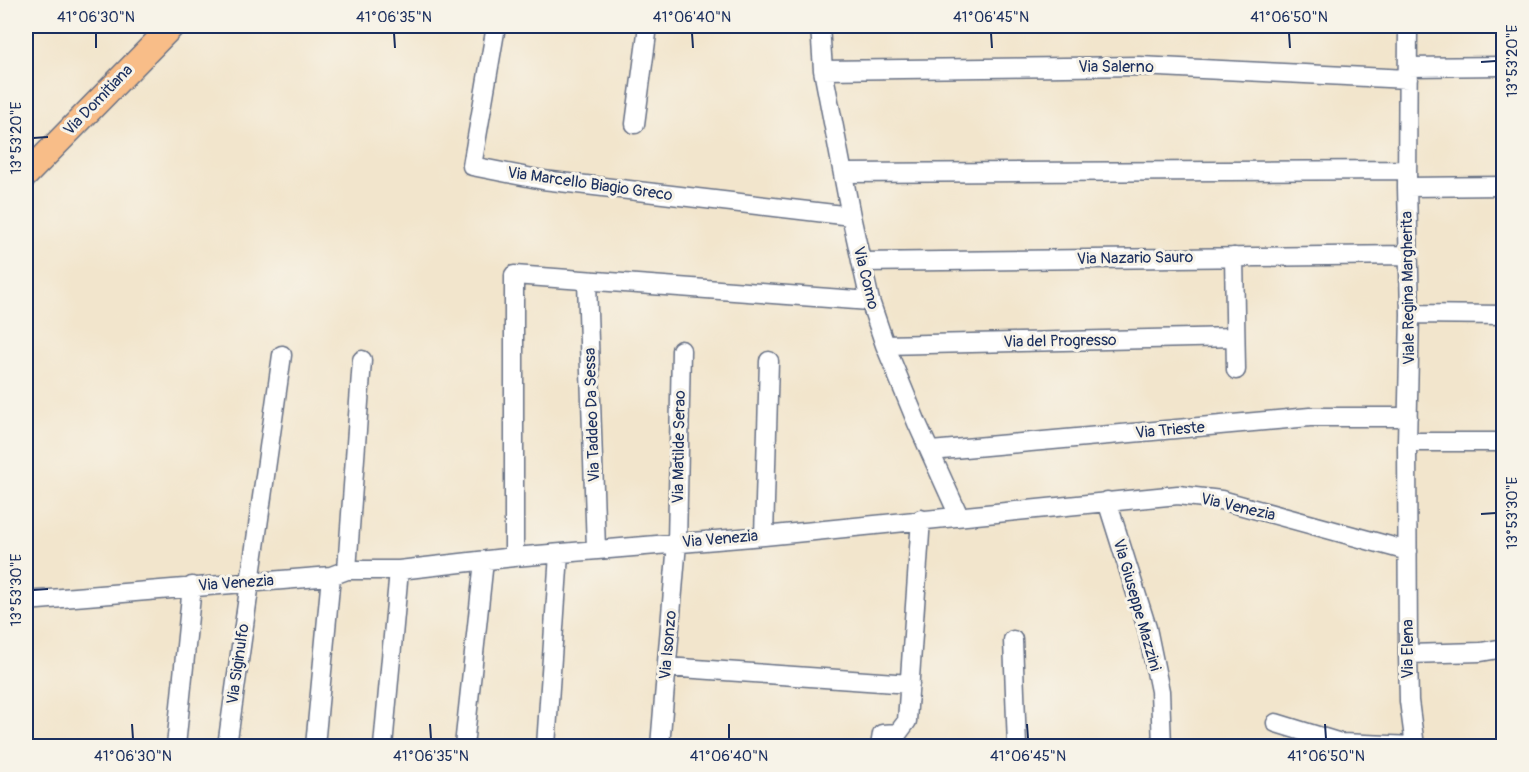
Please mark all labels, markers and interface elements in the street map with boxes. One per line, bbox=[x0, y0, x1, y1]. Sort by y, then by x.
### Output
text: 41°06'30"N bbox=[57, 8, 135, 27]
text: 41°06'35"N bbox=[356, 8, 432, 27]
text: 41°06'40"N bbox=[653, 8, 731, 27]
text: 41°06'45"N bbox=[953, 8, 1029, 27]
text: 41°06'50"N bbox=[1250, 8, 1328, 27]
text: 13°53'20"E bbox=[1503, 24, 1522, 97]
street label: Via Salerno bbox=[1078, 57, 1154, 77]
street label: Via Domitiana bbox=[59, 60, 137, 140]
text: 13°53'20"E bbox=[7, 101, 26, 174]
street label: Via Marcello Biagio Greco bbox=[506, 163, 674, 206]
street label: Viale Regina Margherita bbox=[1397, 211, 1419, 365]
street label: Via Como bbox=[849, 244, 884, 312]
street label: Via Nazario Sauro bbox=[1077, 247, 1194, 269]
street label: Via del Progresso bbox=[1003, 330, 1117, 352]
street label: Via Taddeo Da Sessa bbox=[580, 347, 604, 483]
street label: Via Matilde Serao bbox=[668, 390, 690, 504]
street label: Via Trieste bbox=[1134, 417, 1206, 443]
text: 13°53'30"E bbox=[1503, 476, 1522, 549]
street label: Via Venezia bbox=[1199, 489, 1277, 525]
street label: Via Venezia bbox=[681, 526, 759, 552]
street label: Via Giuseppe Mazzini bbox=[1109, 537, 1165, 674]
text: 13°53'30"E bbox=[7, 553, 26, 626]
street label: Via Venezia bbox=[197, 570, 275, 596]
street label: Via Isonzo bbox=[655, 609, 681, 680]
street label: Via Elena bbox=[1398, 619, 1418, 679]
street label: Via Siginulfo bbox=[222, 622, 254, 706]
text: 41°06'30"N bbox=[94, 747, 172, 766]
text: 41°06'35"N bbox=[393, 747, 469, 766]
text: 41°06'40"N bbox=[690, 747, 768, 766]
text: 41°06'45"N bbox=[990, 747, 1066, 766]
text: 41°06'50"N bbox=[1287, 747, 1365, 766]

